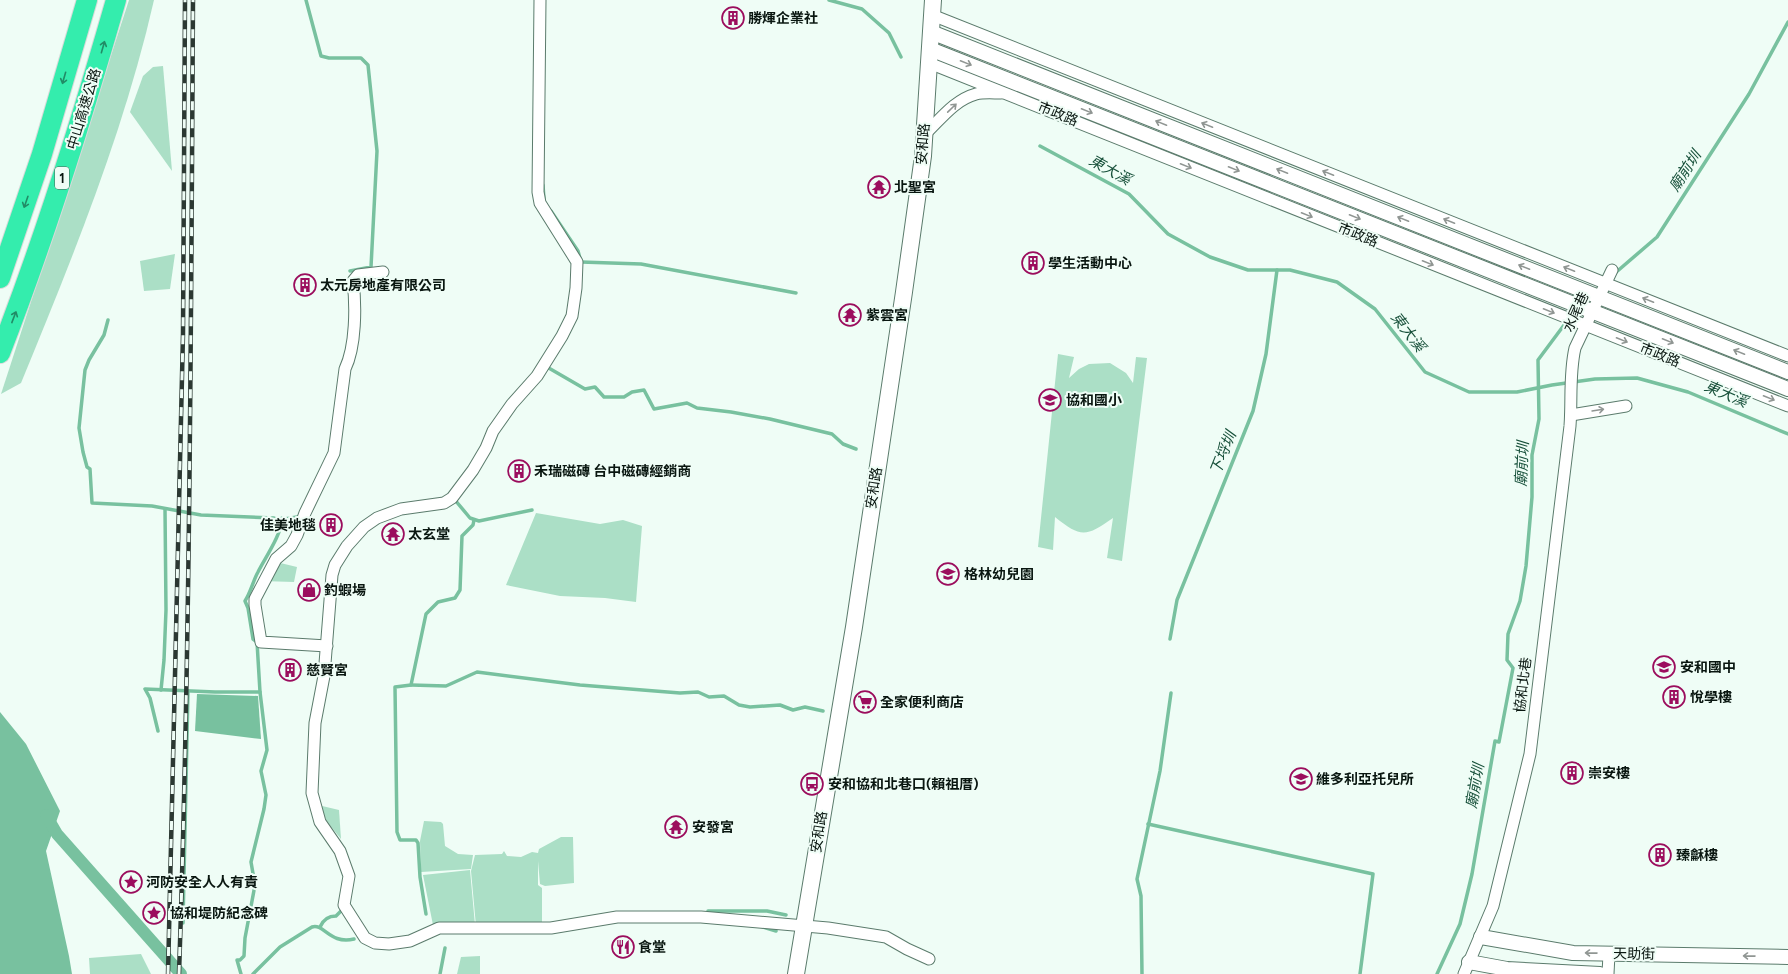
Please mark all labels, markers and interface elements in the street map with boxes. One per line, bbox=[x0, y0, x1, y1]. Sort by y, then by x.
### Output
building icon: 勝煇企業社 bbox=[720, 5, 746, 31]
place label: 勝煇企業社 bbox=[748, 10, 818, 27]
one-way arrow bbox=[100, 41, 107, 54]
one-way arrow bbox=[960, 60, 972, 68]
street label: 中山高速公路 bbox=[64, 66, 104, 152]
one-way arrow bbox=[60, 71, 67, 84]
street label: 市政路 bbox=[1035, 98, 1081, 130]
one-way arrow bbox=[947, 103, 957, 113]
one-way arrow bbox=[1081, 108, 1093, 116]
one-way arrow bbox=[1156, 119, 1168, 126]
one-way arrow bbox=[1201, 120, 1213, 128]
street label: 安和路 bbox=[913, 122, 933, 166]
water label: 廟前圳 bbox=[1665, 146, 1706, 195]
water label: 東大溪 bbox=[1086, 151, 1136, 190]
one-way arrow bbox=[1180, 163, 1192, 171]
one-way arrow bbox=[1228, 166, 1240, 174]
road number: 1 bbox=[55, 167, 69, 189]
one-way arrow bbox=[1277, 167, 1289, 174]
one-way arrow bbox=[1322, 168, 1334, 176]
temple icon: 北聖宮 bbox=[866, 174, 892, 200]
place label: 北聖宮 bbox=[894, 179, 936, 196]
one-way arrow bbox=[22, 195, 29, 208]
one-way arrow bbox=[1300, 212, 1312, 219]
one-way arrow bbox=[1349, 214, 1361, 222]
one-way arrow bbox=[1398, 215, 1410, 222]
one-way arrow bbox=[1443, 216, 1455, 224]
street label: 市政路 bbox=[1335, 219, 1381, 251]
building icon: 學生活動中心 bbox=[1020, 250, 1046, 276]
place label: 學生活動中心 bbox=[1048, 255, 1132, 272]
one-way arrow bbox=[1421, 259, 1433, 267]
one-way arrow bbox=[1518, 263, 1530, 271]
one-way arrow bbox=[1564, 265, 1576, 272]
building icon: 太元房地產有限公司 bbox=[292, 272, 318, 298]
place label: 太元房地產有限公司 bbox=[320, 277, 446, 294]
street label: 水尾巷 bbox=[1559, 289, 1593, 335]
one-way arrow bbox=[1642, 296, 1654, 304]
temple icon: 紫雲宮 bbox=[837, 302, 863, 328]
place label: 紫雲宮 bbox=[866, 307, 908, 324]
one-way arrow bbox=[1542, 307, 1554, 315]
water label: 東大溪 bbox=[1387, 309, 1430, 357]
one-way arrow bbox=[11, 312, 19, 324]
one-way arrow bbox=[1616, 336, 1628, 344]
one-way arrow bbox=[1661, 338, 1673, 346]
street label: 市政路 bbox=[1637, 339, 1683, 371]
one-way arrow bbox=[1733, 348, 1745, 356]
water label: 東大溪 bbox=[1702, 377, 1752, 412]
school or university icon: 協和國小 bbox=[1037, 387, 1063, 413]
place label: 協和國小 bbox=[1066, 392, 1122, 409]
one-way arrow bbox=[1763, 395, 1775, 403]
one-way arrow bbox=[1591, 406, 1604, 414]
water label: 下埒圳 bbox=[1206, 427, 1241, 477]
water label: 廟前圳 bbox=[1512, 439, 1532, 487]
building icon: 禾瑞磁磚 台中磁磚經銷商 bbox=[506, 458, 532, 484]
place label: 禾瑞磁磚 台中磁磚經銷商 bbox=[534, 463, 691, 480]
street label: 安和路 bbox=[862, 466, 886, 510]
building icon: 佳美地毯 bbox=[318, 512, 344, 538]
place label: 佳美地毯 bbox=[260, 517, 316, 534]
temple icon: 太玄堂 bbox=[380, 521, 406, 547]
place label: 太玄堂 bbox=[408, 526, 450, 543]
school or university icon: 格林幼兒園 bbox=[935, 561, 961, 587]
place label: 格林幼兒園 bbox=[964, 566, 1034, 583]
shop icon: 釣蝦場 bbox=[296, 577, 322, 603]
place label: 釣蝦場 bbox=[324, 582, 366, 599]
school or university icon: 安和國中 bbox=[1651, 654, 1677, 680]
street label: 協和北巷 bbox=[1511, 656, 1535, 714]
building icon: 慈賢宮 bbox=[277, 657, 303, 683]
place label: 安和國中 bbox=[1680, 659, 1736, 676]
place label: 慈賢宮 bbox=[306, 662, 348, 679]
building icon: 悅學樓 bbox=[1661, 684, 1687, 710]
supermarket icon: 全家便利商店 bbox=[852, 689, 878, 715]
place label: 悅學樓 bbox=[1690, 689, 1732, 706]
place label: 全家便利商店 bbox=[880, 694, 964, 711]
water label: 廟前圳 bbox=[1462, 760, 1488, 810]
building icon: 崇安樓 bbox=[1559, 760, 1585, 786]
place label: 崇安樓 bbox=[1588, 765, 1630, 782]
school or university icon: 維多利亞托兒所 bbox=[1288, 766, 1314, 792]
bus stop icon: 安和協和北巷口(賴祖厝) bbox=[799, 771, 825, 797]
place label: 維多利亞托兒所 bbox=[1316, 771, 1414, 788]
place label: 安和協和北巷口(賴祖厝) bbox=[828, 776, 979, 793]
street label: 安和路 bbox=[807, 810, 831, 854]
temple icon: 安發宮 bbox=[663, 814, 689, 840]
place label: 安發宮 bbox=[692, 819, 734, 836]
building icon: 臻龢樓 bbox=[1647, 842, 1673, 868]
place label: 臻龢樓 bbox=[1676, 847, 1718, 864]
place icon: 河防安全人人有責 bbox=[118, 869, 144, 895]
place label: 河防安全人人有責 bbox=[146, 874, 258, 891]
place icon: 協和堤防紀念碑 bbox=[141, 900, 167, 926]
place label: 協和堤防紀念碑 bbox=[170, 905, 268, 922]
restaurant icon: 食堂 bbox=[610, 934, 636, 960]
place label: 食堂 bbox=[638, 939, 666, 956]
street label: 天助街 bbox=[1613, 945, 1655, 963]
one-way arrow bbox=[1585, 949, 1598, 957]
one-way arrow bbox=[1743, 953, 1756, 960]

